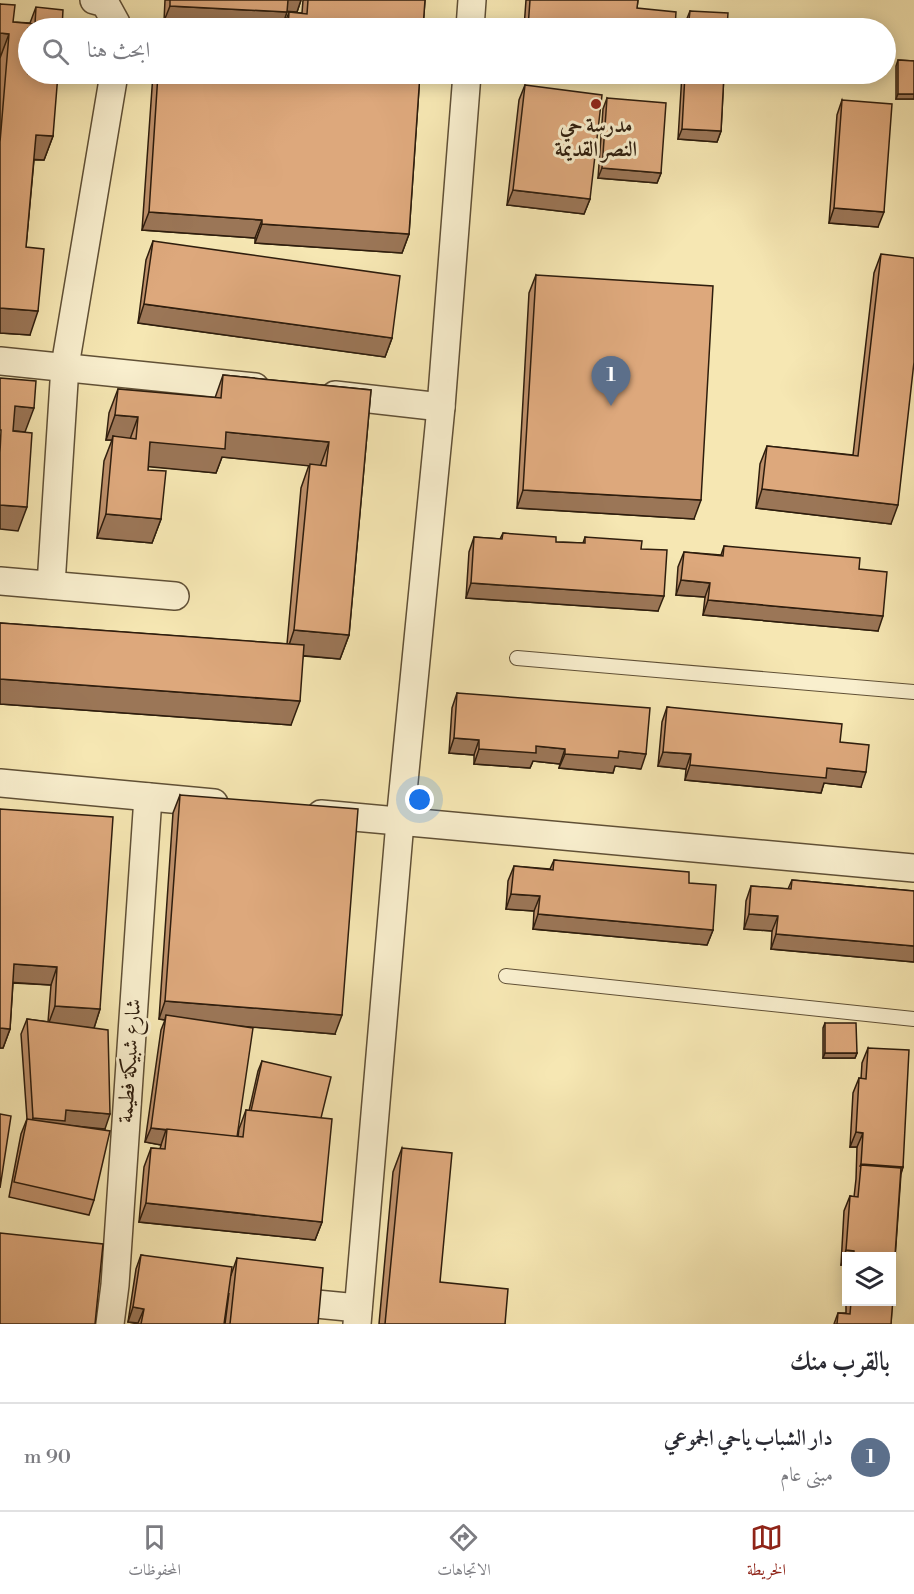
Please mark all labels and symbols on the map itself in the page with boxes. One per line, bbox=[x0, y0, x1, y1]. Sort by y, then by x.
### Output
marker: مدرسة حي النصر القديمة bbox=[589, 97, 603, 111]
place label: مدرسة حي النصر القديمة bbox=[555, 113, 637, 163]
pin: 1 bbox=[592, 356, 630, 406]
your location bbox=[405, 785, 434, 814]
street label: شارع شبيكة فطيمة bbox=[113, 998, 151, 1124]

